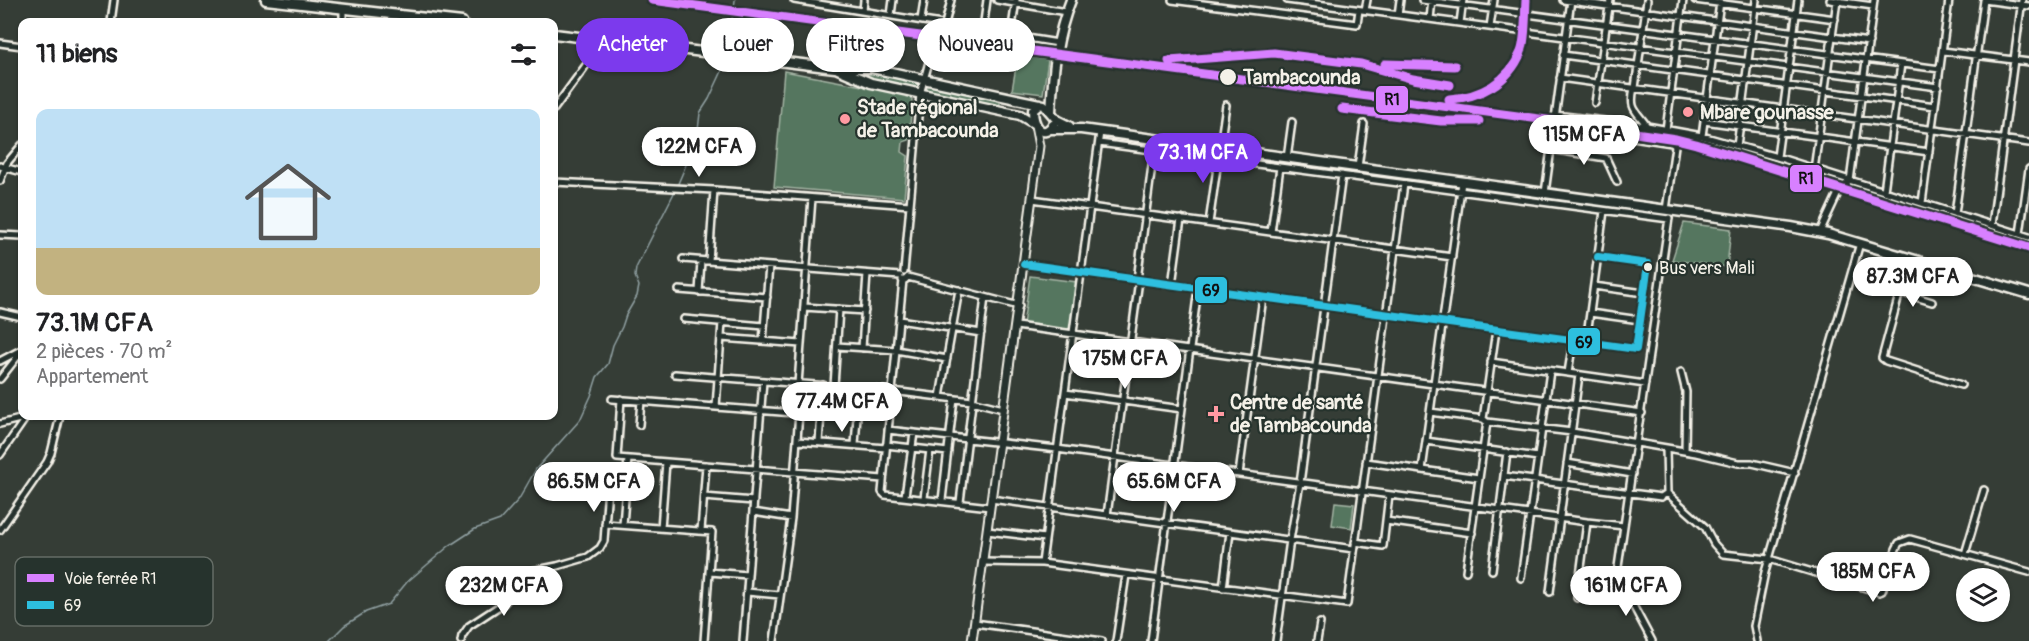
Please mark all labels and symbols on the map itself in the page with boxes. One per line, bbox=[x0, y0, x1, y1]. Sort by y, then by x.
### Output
place label: Tambacounda bbox=[1242, 65, 1360, 90]
marker: Tambacounda bbox=[1218, 67, 1238, 87]
line badge: R1 bbox=[1375, 85, 1409, 114]
text: R1 bbox=[1384, 90, 1400, 110]
place label: Stade régional de Tambacounda bbox=[857, 95, 999, 143]
place label: Mbare gounasse bbox=[1700, 100, 1835, 125]
marker: Mbare gounasse bbox=[1681, 105, 1695, 119]
marker: Stade régional de Tambacounda bbox=[838, 112, 852, 126]
pin: 115M CFA bbox=[1522, 115, 1646, 166]
pin: 122M CFA bbox=[637, 127, 761, 178]
pin: 73.1M CFA bbox=[1134, 133, 1272, 184]
line badge: R1 bbox=[1789, 164, 1823, 193]
text: R1 bbox=[1798, 169, 1814, 189]
place label: Bus vers Mali bbox=[1659, 257, 1754, 280]
pin: 87.3M CFA bbox=[1844, 257, 1982, 308]
marker: Bus vers Mali bbox=[1642, 261, 1654, 273]
line badge: 69 bbox=[1194, 276, 1228, 304]
text: 69 bbox=[1202, 281, 1220, 301]
line badge: 69 bbox=[1567, 327, 1601, 356]
text: 69 bbox=[1575, 333, 1593, 353]
pin: 175M CFA bbox=[1063, 339, 1187, 390]
pin: 77.4M CFA bbox=[773, 382, 911, 433]
place label: Centre de santé de Tambacounda bbox=[1230, 390, 1372, 438]
marker: Centre de santé de Tambacounda bbox=[1207, 405, 1225, 423]
pin: 86.5M CFA bbox=[525, 462, 663, 513]
pin: 65.6M CFA bbox=[1105, 462, 1243, 513]
pin: 185M CFA bbox=[1811, 552, 1935, 603]
legend bbox=[15, 557, 213, 626]
pin: 232M CFA bbox=[442, 566, 566, 617]
pin: 161M CFA bbox=[1564, 566, 1688, 617]
text: Voie ferrée R1 bbox=[64, 569, 157, 589]
text: 69 bbox=[64, 596, 82, 616]

